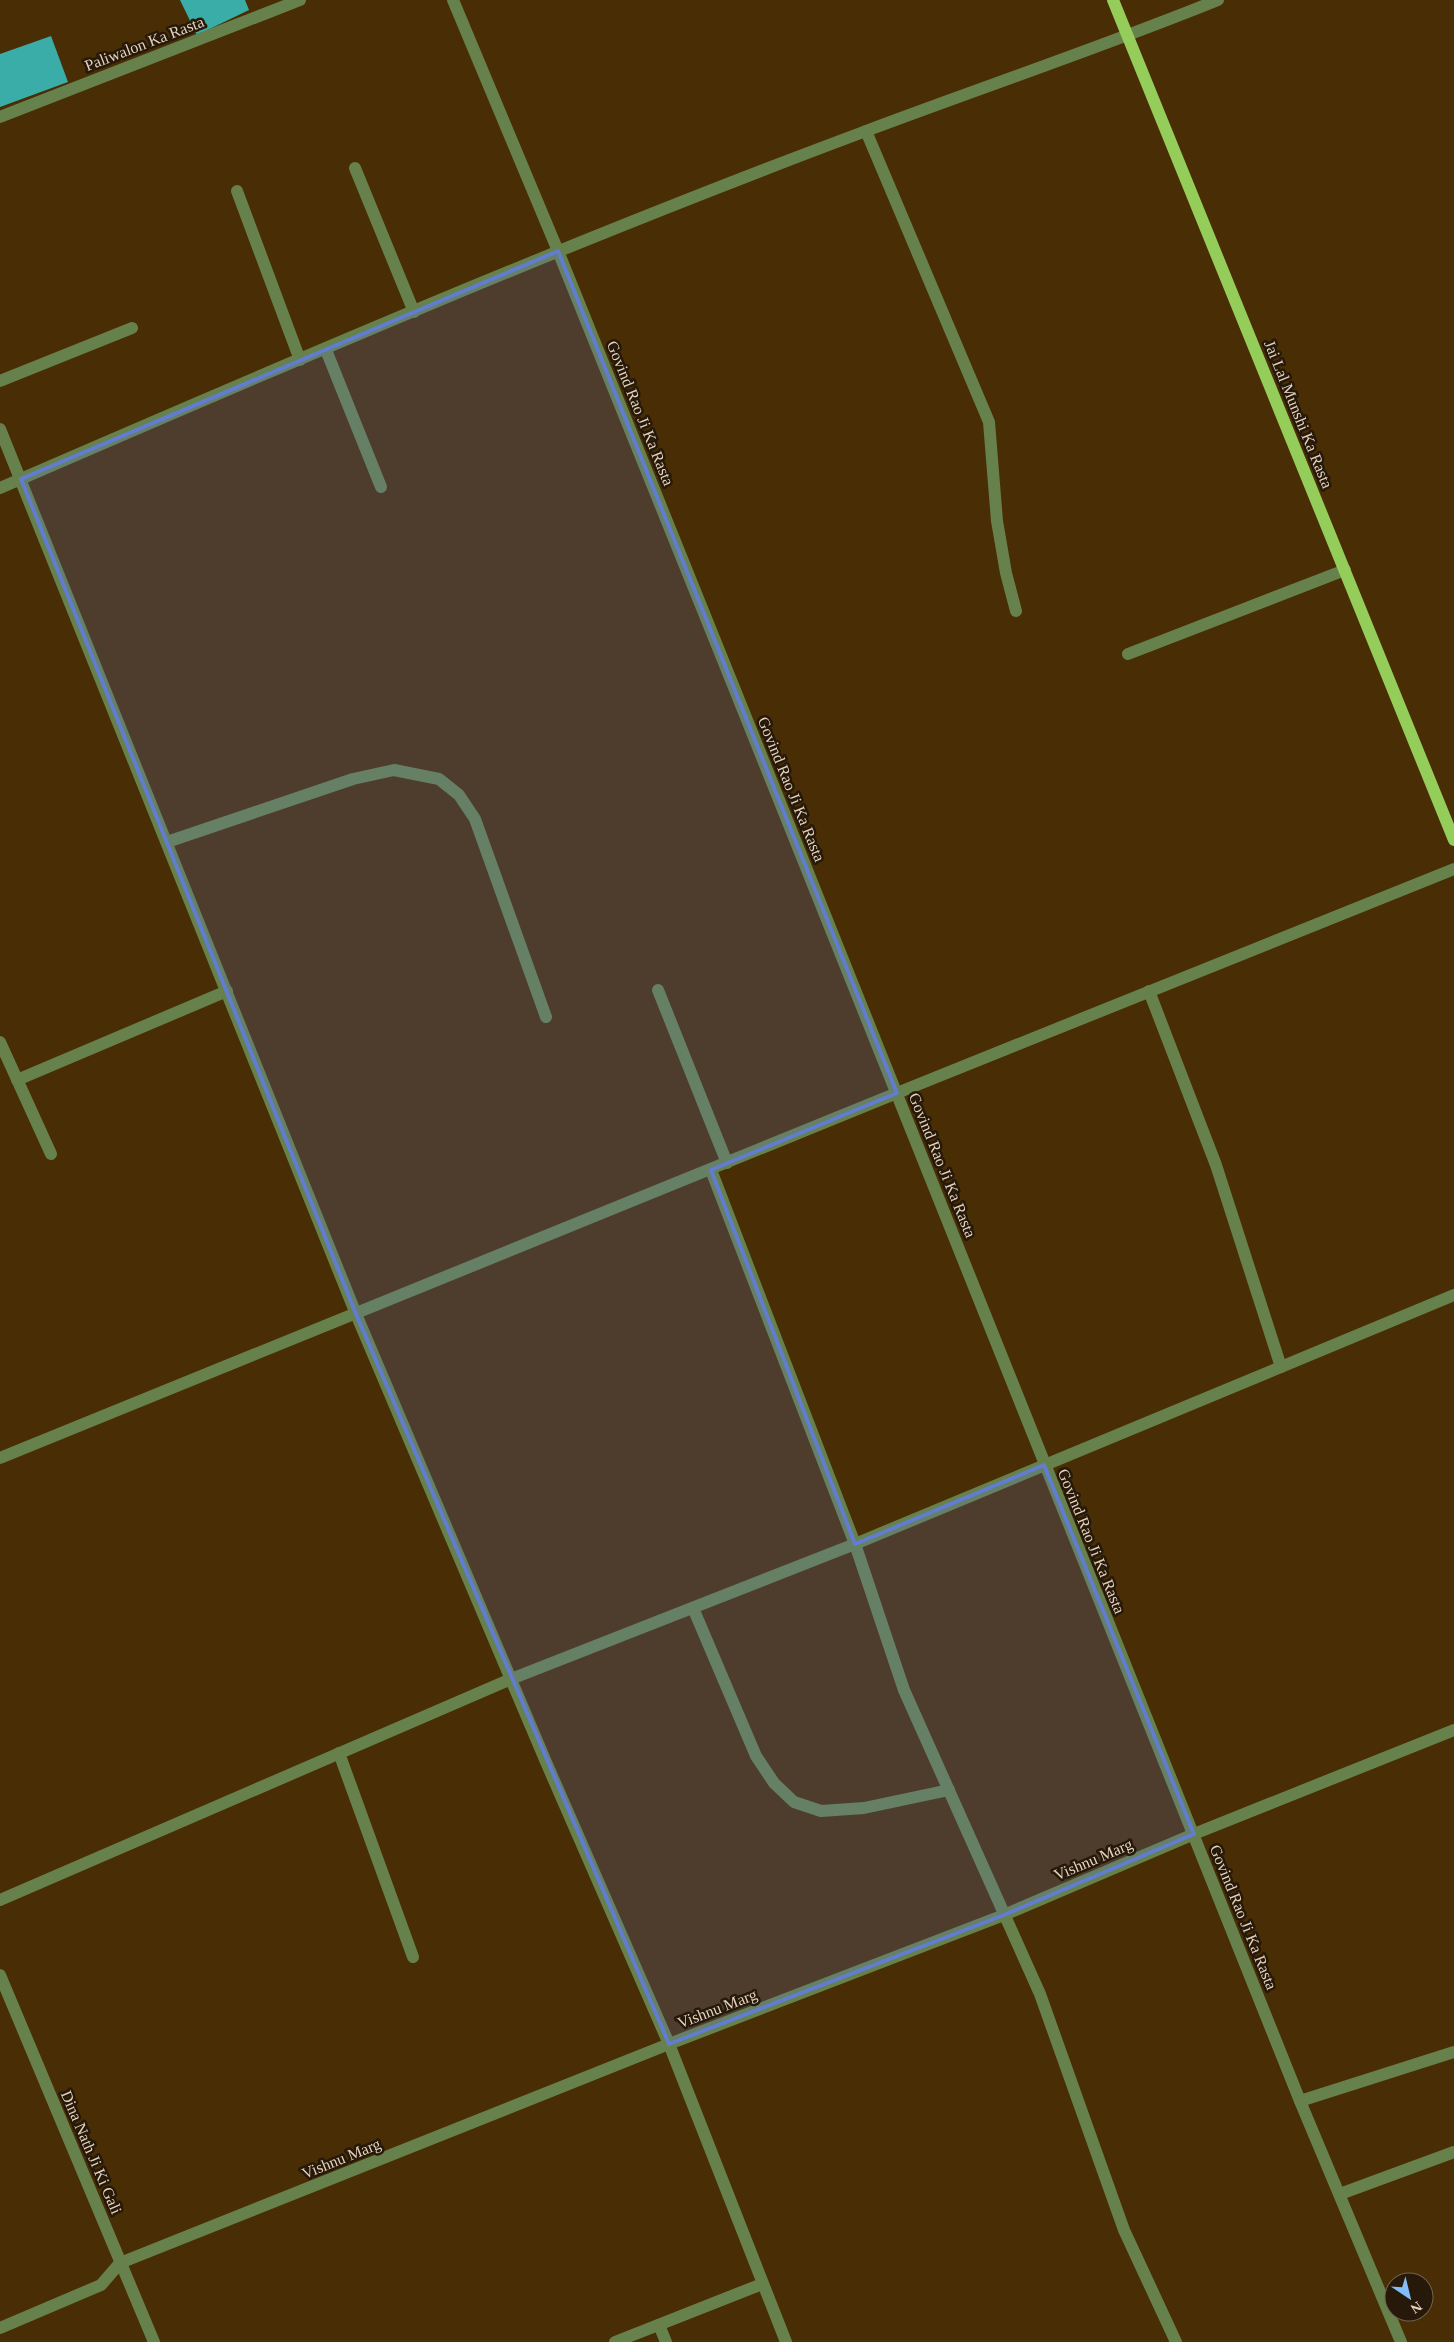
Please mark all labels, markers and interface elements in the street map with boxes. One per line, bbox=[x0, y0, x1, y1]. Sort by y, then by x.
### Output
street label: Paliwalon Ka Rasta bbox=[82, 13, 206, 74]
street label: Govind Rao Ji Ka Rasta bbox=[604, 338, 677, 488]
street label: Jai Lal Munshi Ka Rasta bbox=[1261, 338, 1336, 491]
street label: Govind Rao Ji Ka Rasta bbox=[755, 714, 828, 864]
street label: Govind Rao Ji Ka Rasta bbox=[906, 1090, 979, 1240]
street label: Govind Rao Ji Ka Rasta bbox=[1055, 1466, 1128, 1616]
street label: Vishnu Marg bbox=[1051, 1835, 1135, 1885]
street label: Govind Rao Ji Ka Rasta bbox=[1207, 1842, 1280, 1992]
street label: Vishnu Marg bbox=[675, 1986, 760, 2032]
street label: Dina Nath Ji Ki Gali bbox=[58, 2088, 125, 2217]
street label: Vishnu Marg bbox=[299, 2135, 384, 2183]
north arrow bbox=[1384, 2272, 1434, 2322]
text: N bbox=[1408, 2298, 1425, 2316]

